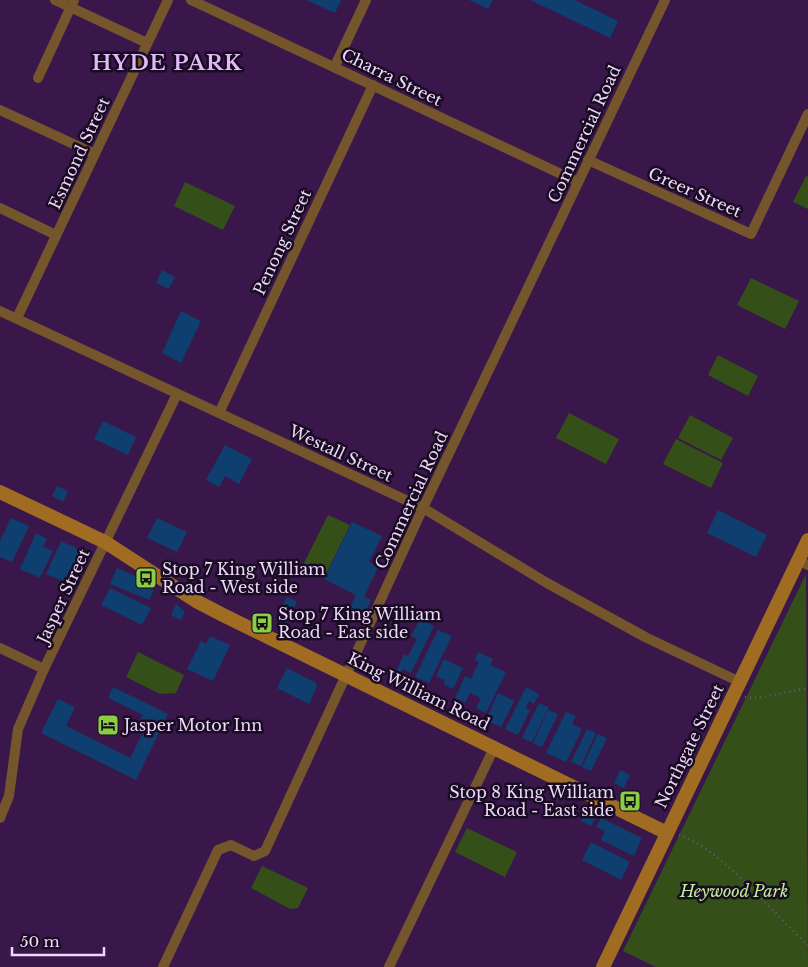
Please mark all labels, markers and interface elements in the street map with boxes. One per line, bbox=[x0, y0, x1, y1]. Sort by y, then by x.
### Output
street label: Charra Street bbox=[338, 44, 446, 110]
district label: HYDE PARK bbox=[92, 50, 242, 76]
street label: Commercial Road bbox=[543, 62, 625, 206]
street label: Esmond Street bbox=[44, 94, 114, 212]
street label: Greer Street bbox=[645, 163, 745, 221]
street label: Penong Street bbox=[249, 186, 315, 298]
street label: Westall Street bbox=[285, 420, 396, 486]
street label: Commercial Road bbox=[370, 428, 452, 572]
street label: Jasper Street bbox=[32, 546, 94, 648]
place label: Stop 7 King William Road - West side bbox=[162, 559, 325, 597]
bus stop icon: Stop 7 King William Road - West side bbox=[134, 566, 158, 590]
place label: Stop 7 King William Road - East side bbox=[278, 604, 441, 642]
bus stop icon: Stop 7 King William Road - East side bbox=[250, 611, 274, 635]
street label: King William Road bbox=[345, 648, 493, 734]
street label: Northgate Street bbox=[650, 681, 728, 811]
hotel icon: Jasper Motor Inn bbox=[96, 713, 120, 737]
place label: Jasper Motor Inn bbox=[122, 715, 262, 735]
place label: Stop 8 King William Road - East side bbox=[449, 782, 614, 820]
bus stop icon: Stop 8 King William Road - East side bbox=[618, 789, 642, 813]
park label: Heywood Park bbox=[679, 881, 788, 901]
scale bar bbox=[12, 924, 105, 956]
text: 50 m bbox=[20, 932, 60, 951]

